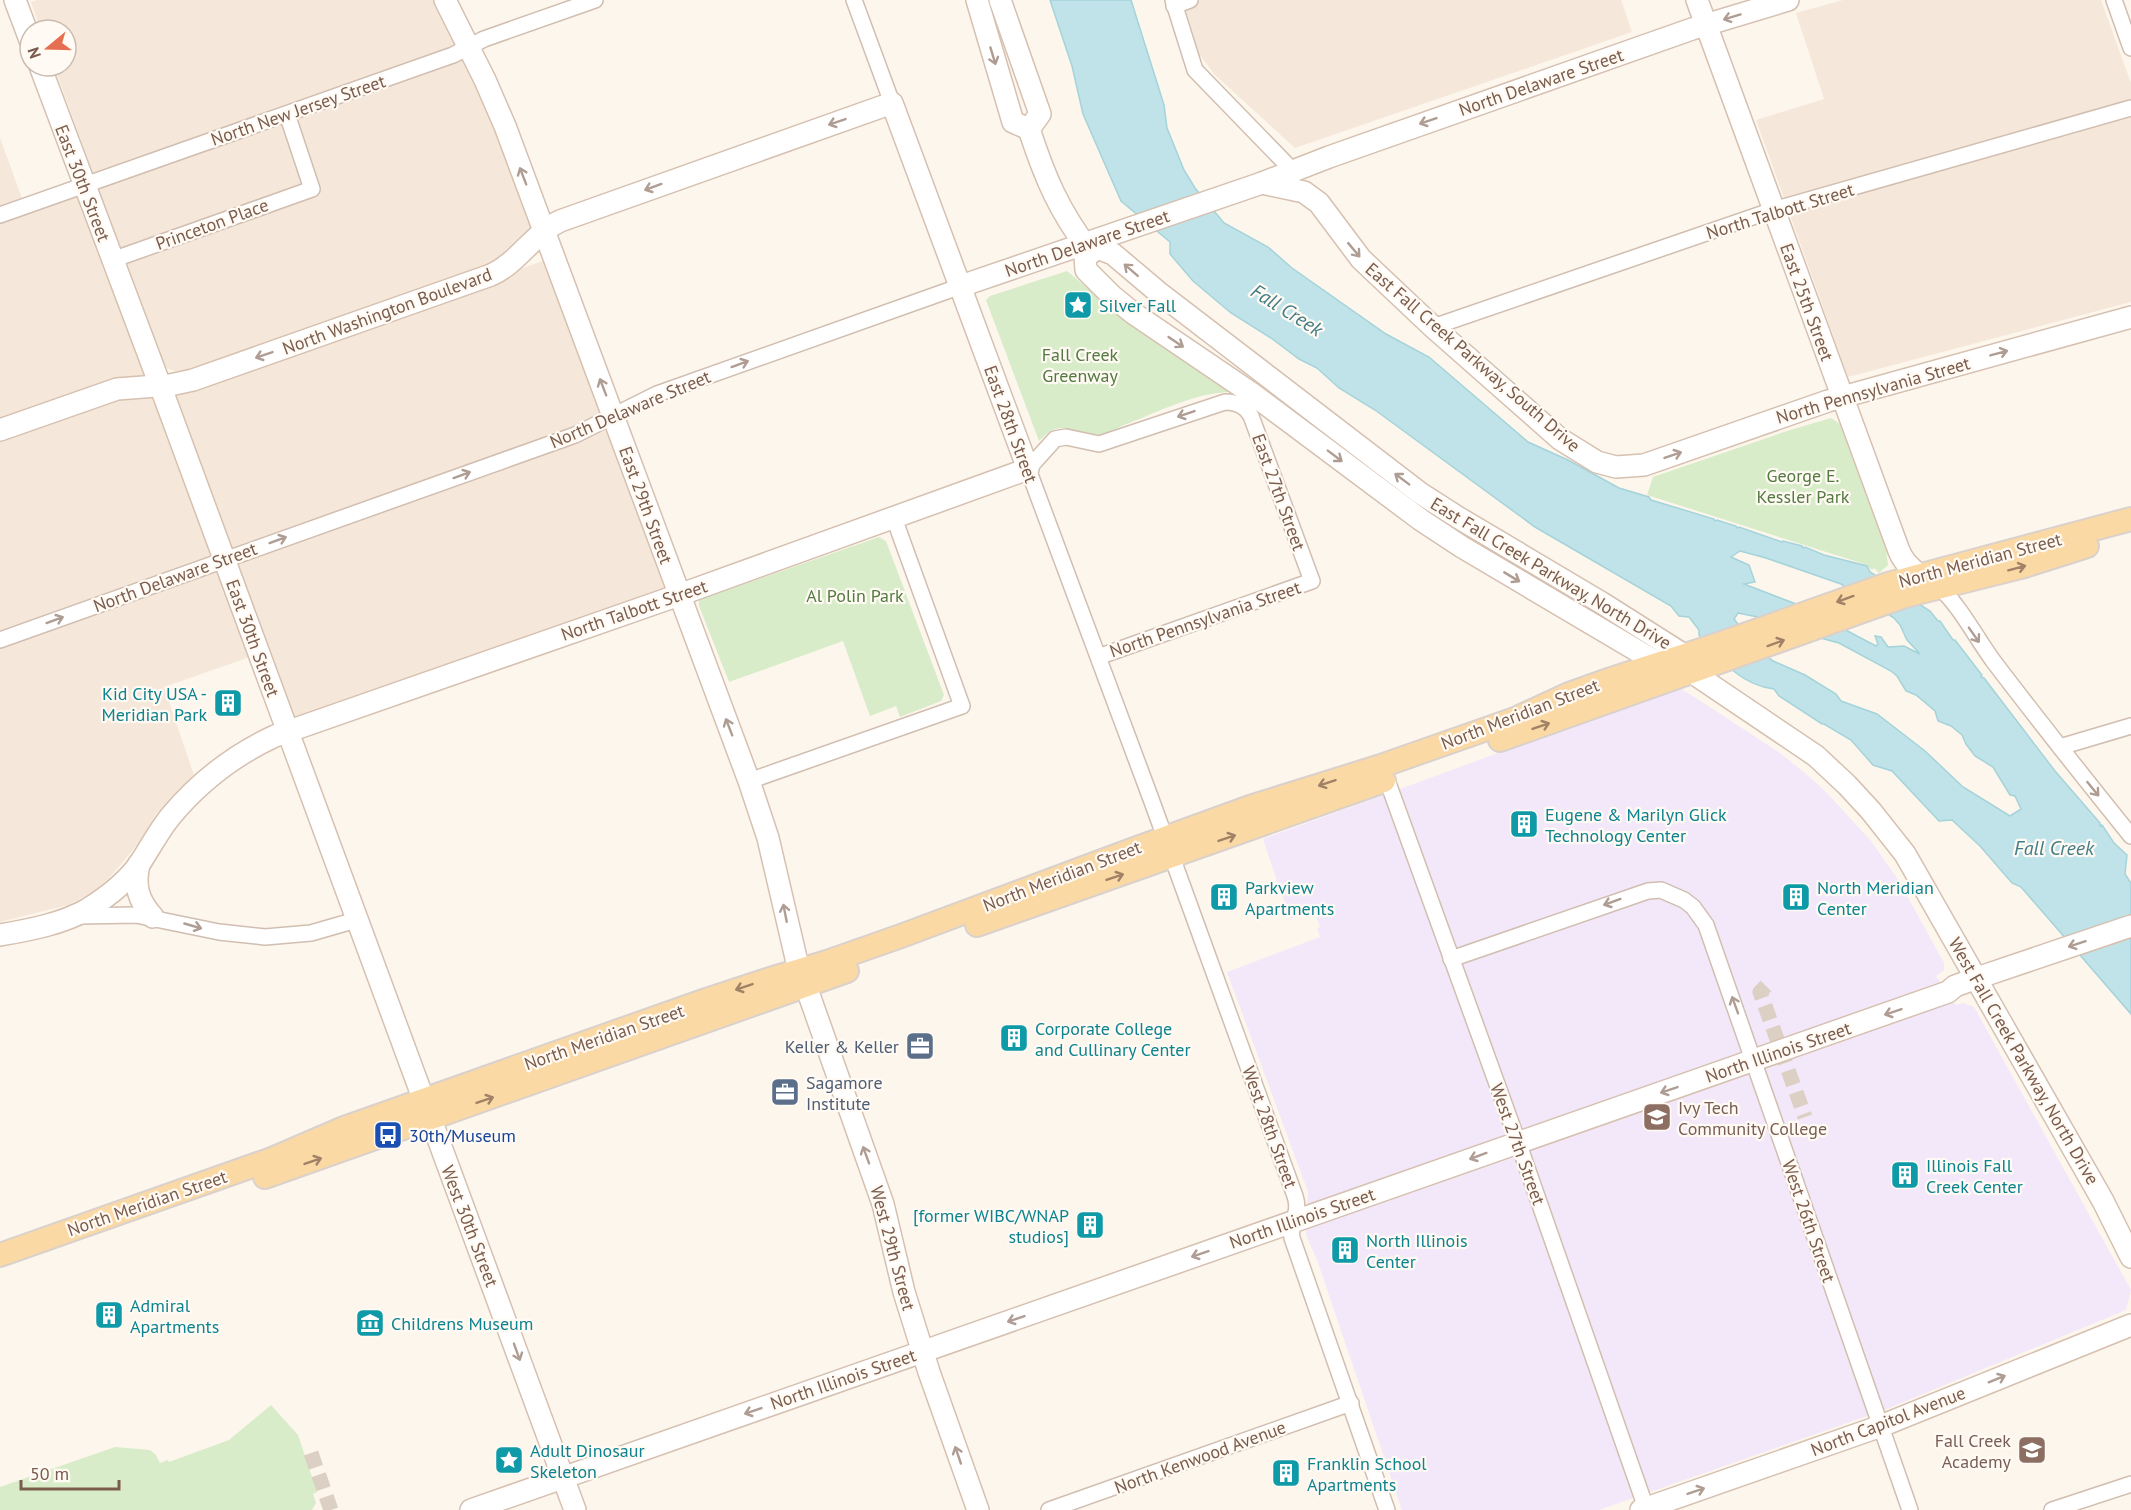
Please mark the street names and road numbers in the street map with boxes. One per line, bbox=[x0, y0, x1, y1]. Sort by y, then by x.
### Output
street label: North Delaware Street bbox=[1456, 43, 1626, 121]
street label: North New Jersey Street bbox=[208, 69, 388, 151]
street label: East 30th Street bbox=[50, 121, 116, 245]
street label: North Talbott Street bbox=[1703, 178, 1857, 244]
street label: Princeton Place bbox=[152, 193, 272, 255]
street label: North Delaware Street bbox=[1002, 204, 1172, 282]
street label: East 25th Street bbox=[1775, 240, 1839, 364]
street label: East Fall Creek Parkway, South Drive bbox=[1361, 257, 1585, 457]
street label: North Washington Boulevard bbox=[279, 262, 495, 360]
street label: North Pennsylvania Street bbox=[1773, 351, 1973, 429]
street label: East 28th Street bbox=[979, 362, 1043, 486]
street label: North Delaware Street bbox=[546, 365, 714, 453]
street label: East 27th Street bbox=[1247, 430, 1311, 554]
street label: East 29th Street bbox=[614, 443, 678, 567]
street label: East Fall Creek Parkway, North Drive bbox=[1426, 492, 1676, 654]
street label: North Meridian Street bbox=[1896, 527, 2064, 593]
street label: North Delaware Street bbox=[90, 537, 260, 617]
street label: North Talbott Street bbox=[558, 574, 710, 646]
street label: North Pennsylvania Street bbox=[1106, 575, 1304, 663]
street label: East 30th Street bbox=[221, 576, 285, 700]
street label: North Meridian Street bbox=[1438, 673, 1602, 755]
street label: North Meridian Street bbox=[980, 835, 1144, 917]
street label: West Fall Creek Parkway, North Drive bbox=[1944, 933, 2104, 1189]
street label: North Meridian Street bbox=[521, 999, 687, 1075]
street label: North Illinois Street bbox=[1702, 1016, 1854, 1088]
street label: West 28th Street bbox=[1237, 1063, 1303, 1191]
street label: West 27th Street bbox=[1485, 1080, 1551, 1208]
street label: West 26th Street bbox=[1777, 1157, 1841, 1285]
street label: West 30th Street bbox=[436, 1162, 504, 1290]
street label: North Meridian Street bbox=[64, 1165, 230, 1241]
street label: North Illinois Street bbox=[1226, 1182, 1378, 1254]
street label: West 29th Street bbox=[865, 1183, 921, 1313]
street label: North Illinois Street bbox=[767, 1343, 919, 1415]
street label: North Capitol Avenue bbox=[1807, 1381, 1969, 1461]
street label: North Kenwood Avenue bbox=[1111, 1415, 1289, 1499]

